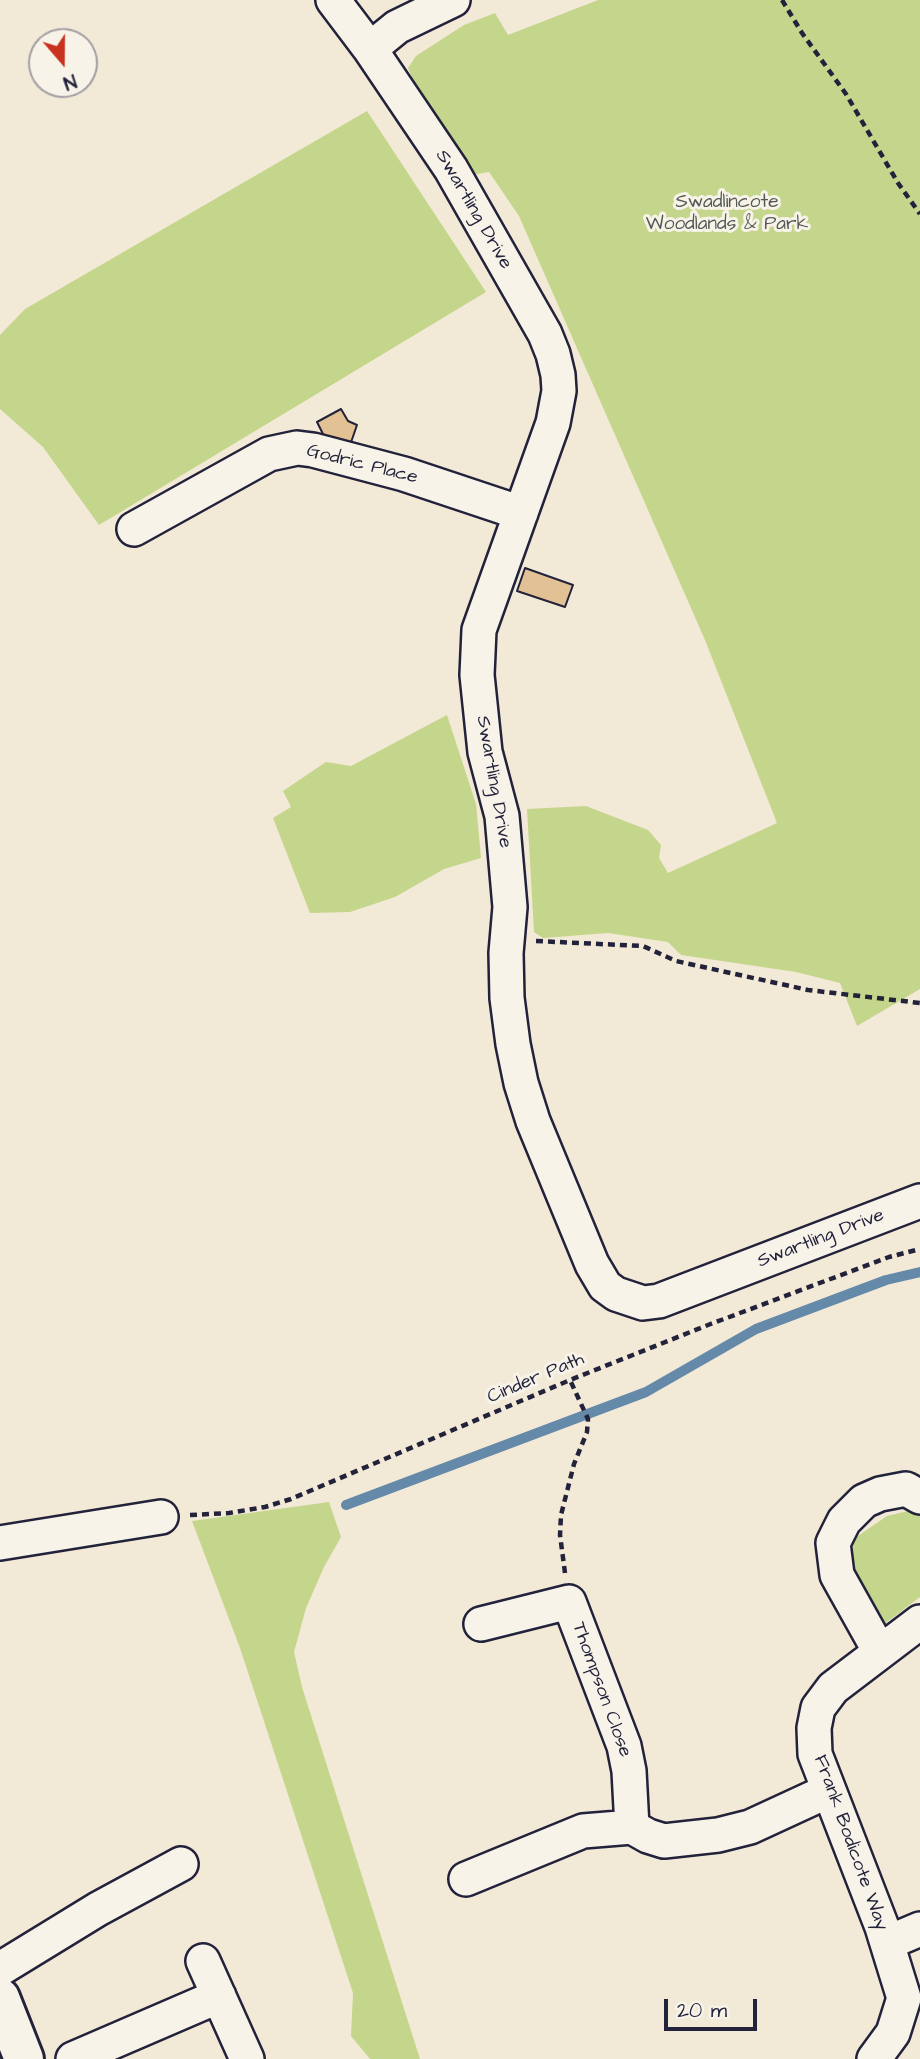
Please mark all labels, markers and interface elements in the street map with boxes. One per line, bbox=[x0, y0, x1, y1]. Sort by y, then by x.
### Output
north arrow bbox=[28, 28, 98, 98]
text: N bbox=[59, 67, 80, 96]
street label: Swartling Drive bbox=[430, 146, 516, 274]
park label: Swadlincote Woodlands & Park bbox=[646, 192, 808, 236]
street label: Godric Place bbox=[304, 440, 420, 490]
street label: Swartling Drive bbox=[470, 714, 516, 850]
street label: Swartling Drive bbox=[754, 1204, 888, 1274]
street label: Cinder Path bbox=[484, 1348, 588, 1410]
street label: Thompson Close bbox=[566, 1620, 636, 1760]
street label: Frank Bodicote Way bbox=[808, 1752, 892, 1934]
scale bar bbox=[668, 1986, 761, 2030]
text: 20 m bbox=[677, 1996, 727, 2025]

